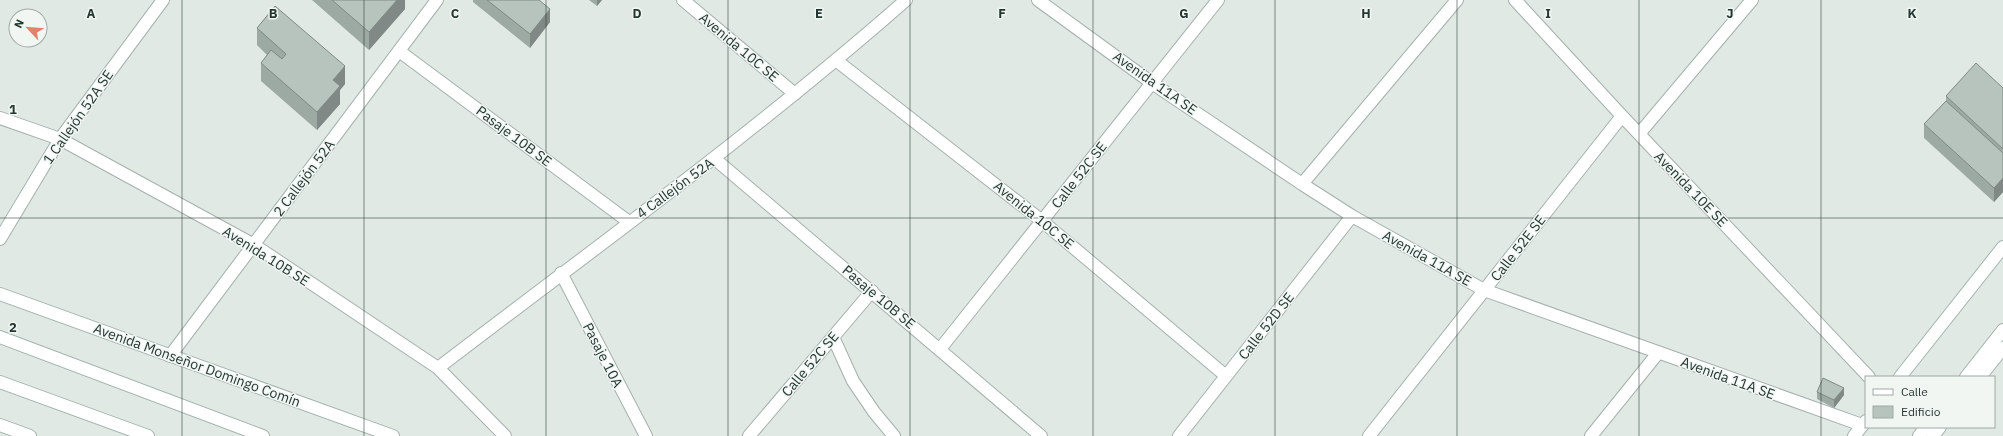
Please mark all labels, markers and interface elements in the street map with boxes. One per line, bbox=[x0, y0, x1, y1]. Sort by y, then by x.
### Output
text: A bbox=[87, 5, 96, 22]
text: B bbox=[269, 5, 278, 22]
text: C bbox=[451, 5, 460, 22]
text: D bbox=[632, 5, 642, 22]
text: E bbox=[815, 5, 823, 22]
text: F bbox=[998, 5, 1006, 22]
text: G bbox=[1179, 5, 1189, 22]
text: H bbox=[1361, 5, 1371, 22]
text: I bbox=[1545, 5, 1551, 22]
text: J bbox=[1726, 5, 1734, 22]
text: K bbox=[1907, 5, 1917, 22]
north arrow bbox=[8, 8, 48, 48]
street label: Avenida 10C SE bbox=[695, 8, 783, 86]
text: N bbox=[11, 17, 27, 30]
street label: Avenida 11A SE bbox=[1109, 47, 1201, 119]
street label: 1 Callejón 52A SE bbox=[39, 66, 117, 168]
text: 1 bbox=[9, 101, 17, 118]
street label: Pasaje 10B SE bbox=[473, 102, 555, 170]
street label: 2 Callejón 52A bbox=[269, 136, 339, 220]
street label: Calle 52C SE bbox=[1047, 138, 1111, 212]
street label: Avenida 10E SE bbox=[1650, 147, 1732, 231]
street label: 4 Callejón 52A bbox=[633, 154, 717, 222]
street label: Avenida 10C SE bbox=[990, 177, 1078, 253]
street label: Calle 52E SE bbox=[1487, 211, 1549, 285]
street label: Avenida 10B SE bbox=[219, 222, 313, 290]
street label: Avenida 11A SE bbox=[1379, 226, 1475, 290]
street label: Pasaje 10B SE bbox=[839, 261, 919, 333]
street label: Calle 52D SE bbox=[1234, 289, 1298, 363]
text: 2 bbox=[9, 319, 17, 336]
street label: Avenida Monseñor Domingo Comín bbox=[91, 319, 303, 411]
street label: Pasaje 10A bbox=[579, 320, 627, 390]
street label: Calle 52C SE bbox=[777, 328, 843, 400]
street label: Avenida 11A SE bbox=[1678, 353, 1778, 403]
legend bbox=[1865, 376, 1995, 428]
text: Calle bbox=[1901, 384, 1928, 399]
text: Edificio bbox=[1901, 404, 1941, 419]

